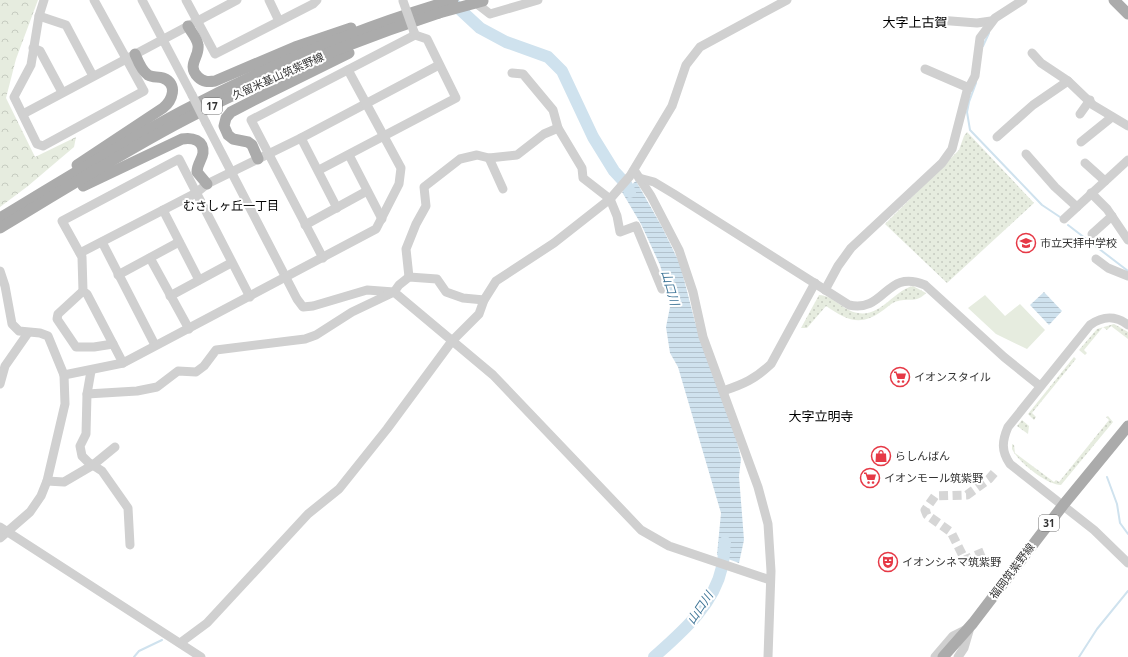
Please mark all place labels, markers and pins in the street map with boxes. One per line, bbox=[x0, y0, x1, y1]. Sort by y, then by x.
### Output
school or university icon: 市立天拝中学校 bbox=[1015, 232, 1037, 254]
place label: 市立天拝中学校 bbox=[1040, 235, 1117, 250]
supermarket icon: イオンスタイル bbox=[889, 366, 911, 388]
place label: イオンスタイル bbox=[914, 369, 991, 384]
shop icon: らしんばん bbox=[870, 445, 892, 467]
place label: らしんばん bbox=[895, 448, 950, 463]
supermarket icon: イオンモール筑紫野 bbox=[859, 467, 881, 489]
place label: イオンモール筑紫野 bbox=[884, 470, 983, 485]
theatre icon: イオンシネマ筑紫野 bbox=[877, 551, 899, 573]
place label: イオンシネマ筑紫野 bbox=[902, 554, 1001, 569]

